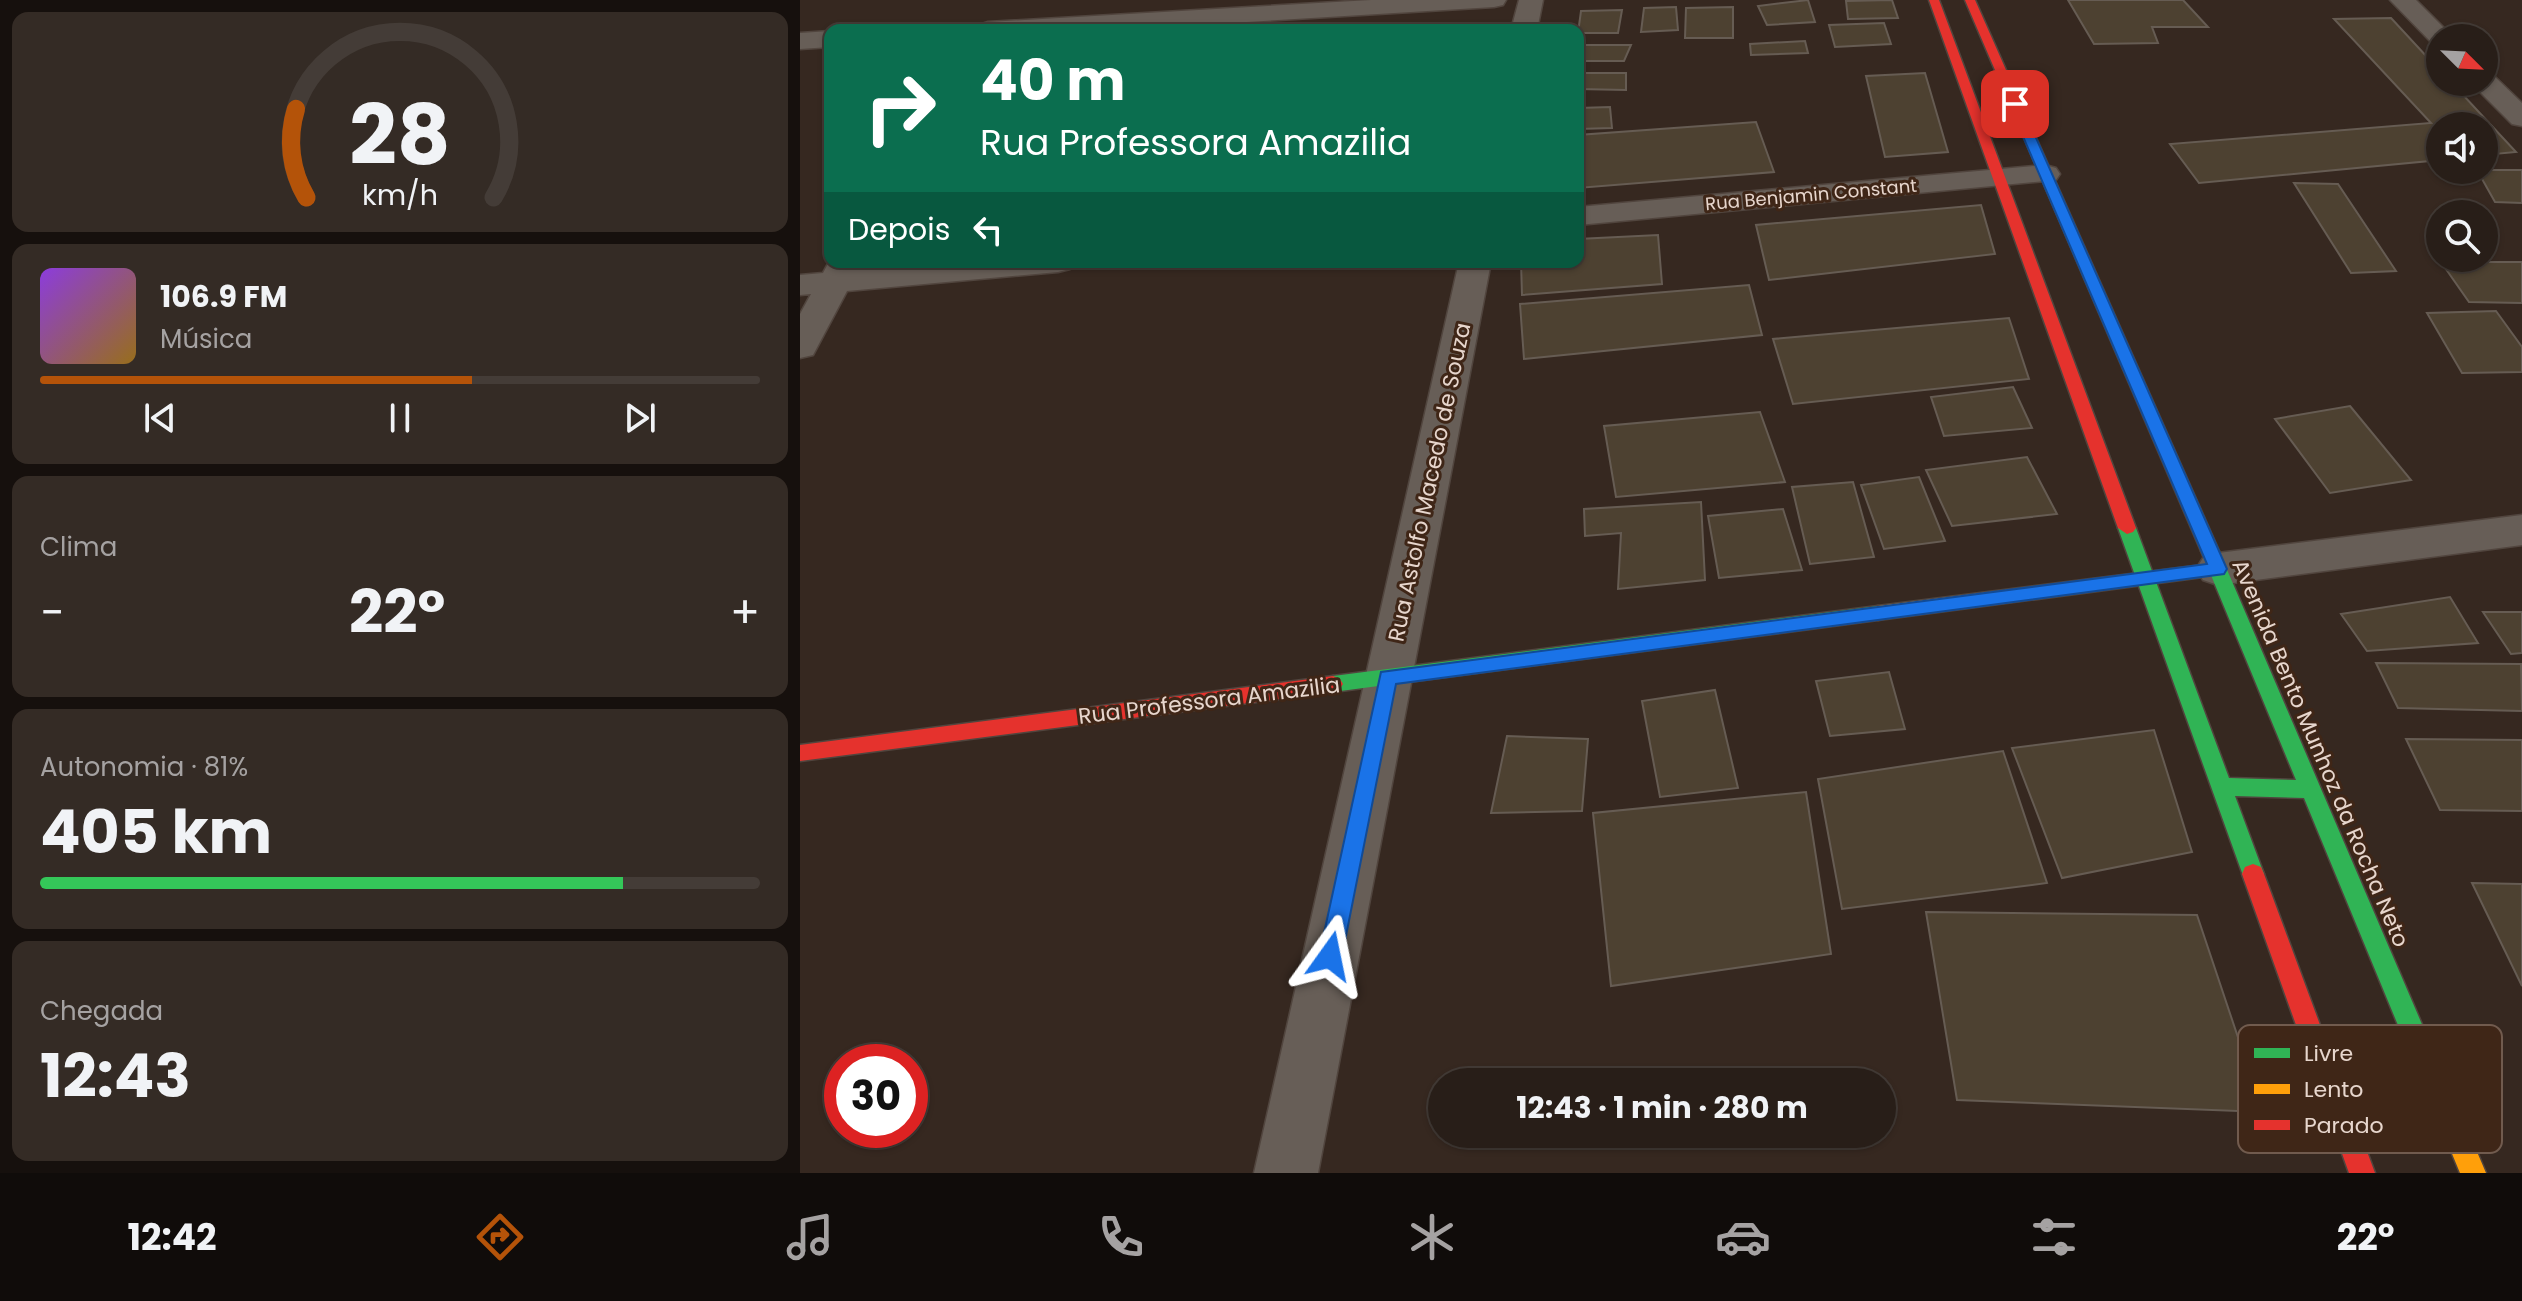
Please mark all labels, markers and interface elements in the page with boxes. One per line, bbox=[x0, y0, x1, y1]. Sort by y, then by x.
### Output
north arrow bbox=[2426, 24, 2498, 96]
map controls bbox=[2426, 24, 2498, 272]
text: 40 m bbox=[980, 41, 1126, 120]
icon: right bbox=[848, 56, 952, 160]
pin bbox=[1981, 70, 2049, 138]
text: 28 bbox=[349, 77, 451, 193]
icon: arrive bbox=[1993, 82, 2037, 126]
button: sound bbox=[2426, 112, 2498, 184]
text: Rua Professora Amazilia bbox=[980, 117, 1411, 168]
street label: Rua Benjamin Constant bbox=[1704, 173, 1918, 216]
text: km/h bbox=[362, 175, 438, 215]
button: search bbox=[2426, 200, 2498, 272]
text: Depois bbox=[848, 208, 950, 251]
icon: left bbox=[966, 208, 1010, 252]
text: 106.9 FM bbox=[160, 275, 287, 318]
street label: Rua Astolfo Macedo de Souza bbox=[1381, 320, 1478, 644]
text: Música bbox=[160, 321, 252, 357]
icon: previous bbox=[138, 396, 182, 440]
icon: pause bbox=[378, 396, 422, 440]
icon: next bbox=[618, 396, 662, 440]
text: Clima bbox=[40, 529, 117, 565]
street label: Avenida Bento Munhoz da Rocha Neto bbox=[2224, 554, 2417, 952]
text: 22° bbox=[349, 570, 445, 654]
text: − bbox=[40, 582, 64, 643]
text: + bbox=[730, 582, 760, 643]
street label: Rua Professora Amazilia bbox=[1076, 669, 1342, 732]
text: Autonomia · 81% bbox=[40, 749, 248, 785]
text: 405 km bbox=[40, 790, 272, 874]
position arrow bbox=[1288, 914, 1372, 998]
text: Chegada bbox=[40, 993, 163, 1029]
legend bbox=[2238, 1025, 2502, 1153]
text: 12:43 bbox=[40, 1034, 191, 1118]
text: Livre bbox=[2304, 1038, 2353, 1069]
speed limit sign: 30 bbox=[824, 1044, 928, 1148]
text: Lento bbox=[2304, 1074, 2363, 1105]
text: 12:43 · 1 min · 280 m bbox=[1516, 1086, 1808, 1129]
text: Parado bbox=[2304, 1110, 2384, 1141]
icon: directions bbox=[472, 1209, 528, 1265]
icon: music bbox=[782, 1209, 838, 1265]
icon: phone bbox=[1093, 1209, 1149, 1265]
icon: climate bbox=[1404, 1209, 1460, 1265]
icon: car bbox=[1715, 1209, 1771, 1265]
icon: filters bbox=[2026, 1209, 2082, 1265]
text: 12:42 bbox=[127, 1212, 217, 1263]
text: 22° bbox=[2337, 1212, 2394, 1263]

